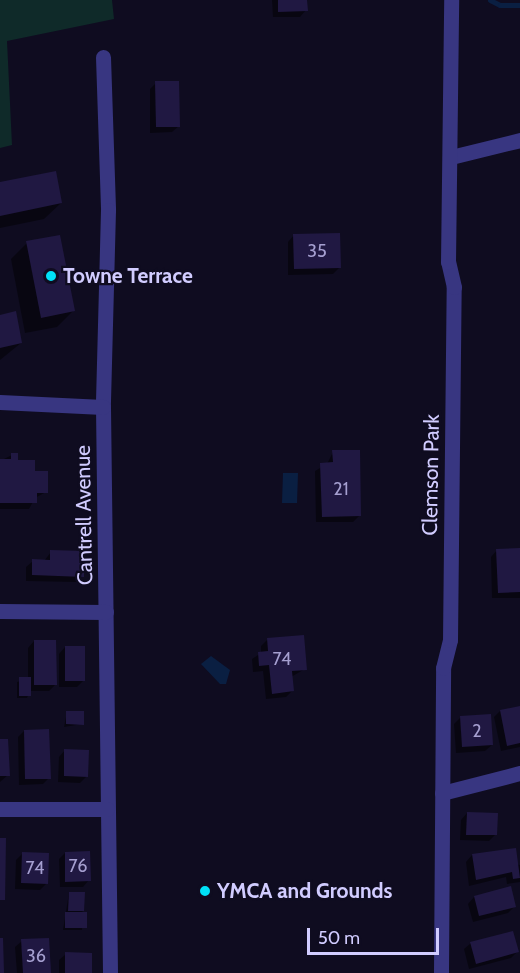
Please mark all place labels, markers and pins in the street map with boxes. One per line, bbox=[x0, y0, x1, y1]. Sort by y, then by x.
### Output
place label: Towne Terrace bbox=[63, 263, 193, 289]
marker: Towne Terrace bbox=[44, 269, 58, 283]
place label: YMCA and Grounds bbox=[217, 878, 392, 904]
marker: YMCA and Grounds bbox=[198, 884, 212, 898]

